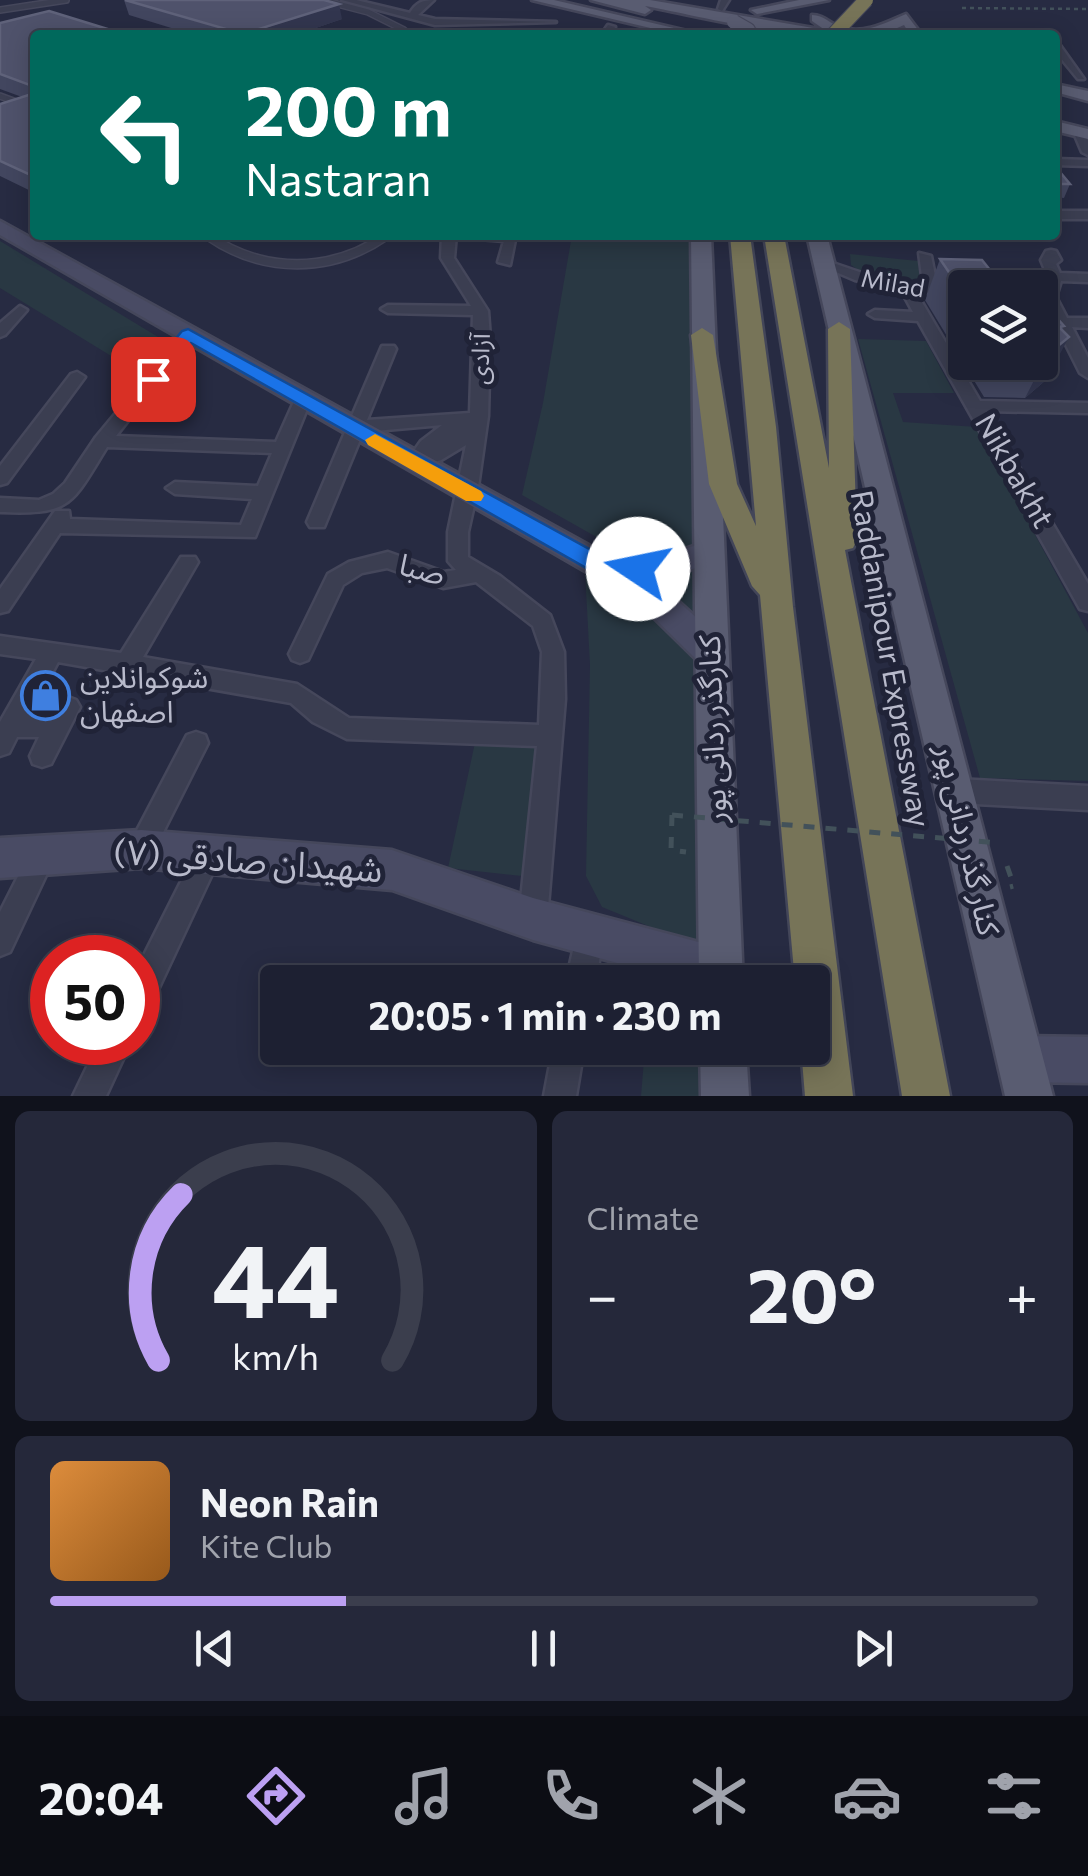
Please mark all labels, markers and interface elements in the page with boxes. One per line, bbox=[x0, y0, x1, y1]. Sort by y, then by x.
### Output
text: 200 m bbox=[245, 65, 452, 150]
icon: left bbox=[80, 70, 210, 200]
text: Nastaran bbox=[245, 150, 432, 205]
street label: Milad bbox=[859, 262, 927, 302]
map controls bbox=[948, 270, 1058, 380]
button: layers bbox=[948, 270, 1058, 380]
street label: آزادی bbox=[463, 331, 496, 385]
pin bbox=[111, 337, 196, 422]
icon: arrive bbox=[126, 352, 181, 407]
street label: Nikbakht bbox=[969, 406, 1064, 533]
street label: Raddanipour Expressway bbox=[845, 487, 940, 830]
position arrow bbox=[586, 517, 690, 621]
street label: صبا bbox=[396, 544, 449, 591]
street label: کنارگذر ردانی پور bbox=[689, 634, 736, 825]
place label: شوکوانلاین اصفهان bbox=[80, 657, 208, 729]
shop icon: شوکوانلاین اصفهان bbox=[19, 669, 71, 721]
street label: کنار گذر ردانی پور bbox=[926, 739, 1010, 940]
street label: شهیدان صادقی (۷) bbox=[112, 828, 384, 890]
speed limit sign: 50 bbox=[30, 935, 160, 1065]
text: 20:05 · 1 min · 230 m bbox=[369, 991, 721, 1038]
text: Climate bbox=[587, 1197, 699, 1237]
text: 44 bbox=[212, 1212, 340, 1339]
text: 20° bbox=[747, 1247, 876, 1338]
text: − bbox=[587, 1260, 618, 1327]
text: + bbox=[1006, 1260, 1038, 1327]
text: km/h bbox=[232, 1334, 319, 1377]
text: Neon Rain bbox=[200, 1478, 379, 1525]
text: Kite Club bbox=[200, 1525, 332, 1565]
icon: previous bbox=[187, 1621, 242, 1676]
icon: pause bbox=[516, 1621, 571, 1676]
icon: next bbox=[846, 1621, 901, 1676]
icon: directions bbox=[241, 1761, 311, 1831]
icon: music bbox=[389, 1761, 459, 1831]
icon: phone bbox=[536, 1761, 606, 1831]
icon: climate bbox=[684, 1761, 754, 1831]
icon: car bbox=[832, 1761, 902, 1831]
icon: filters bbox=[979, 1761, 1049, 1831]
text: 20:04 bbox=[39, 1769, 163, 1824]

